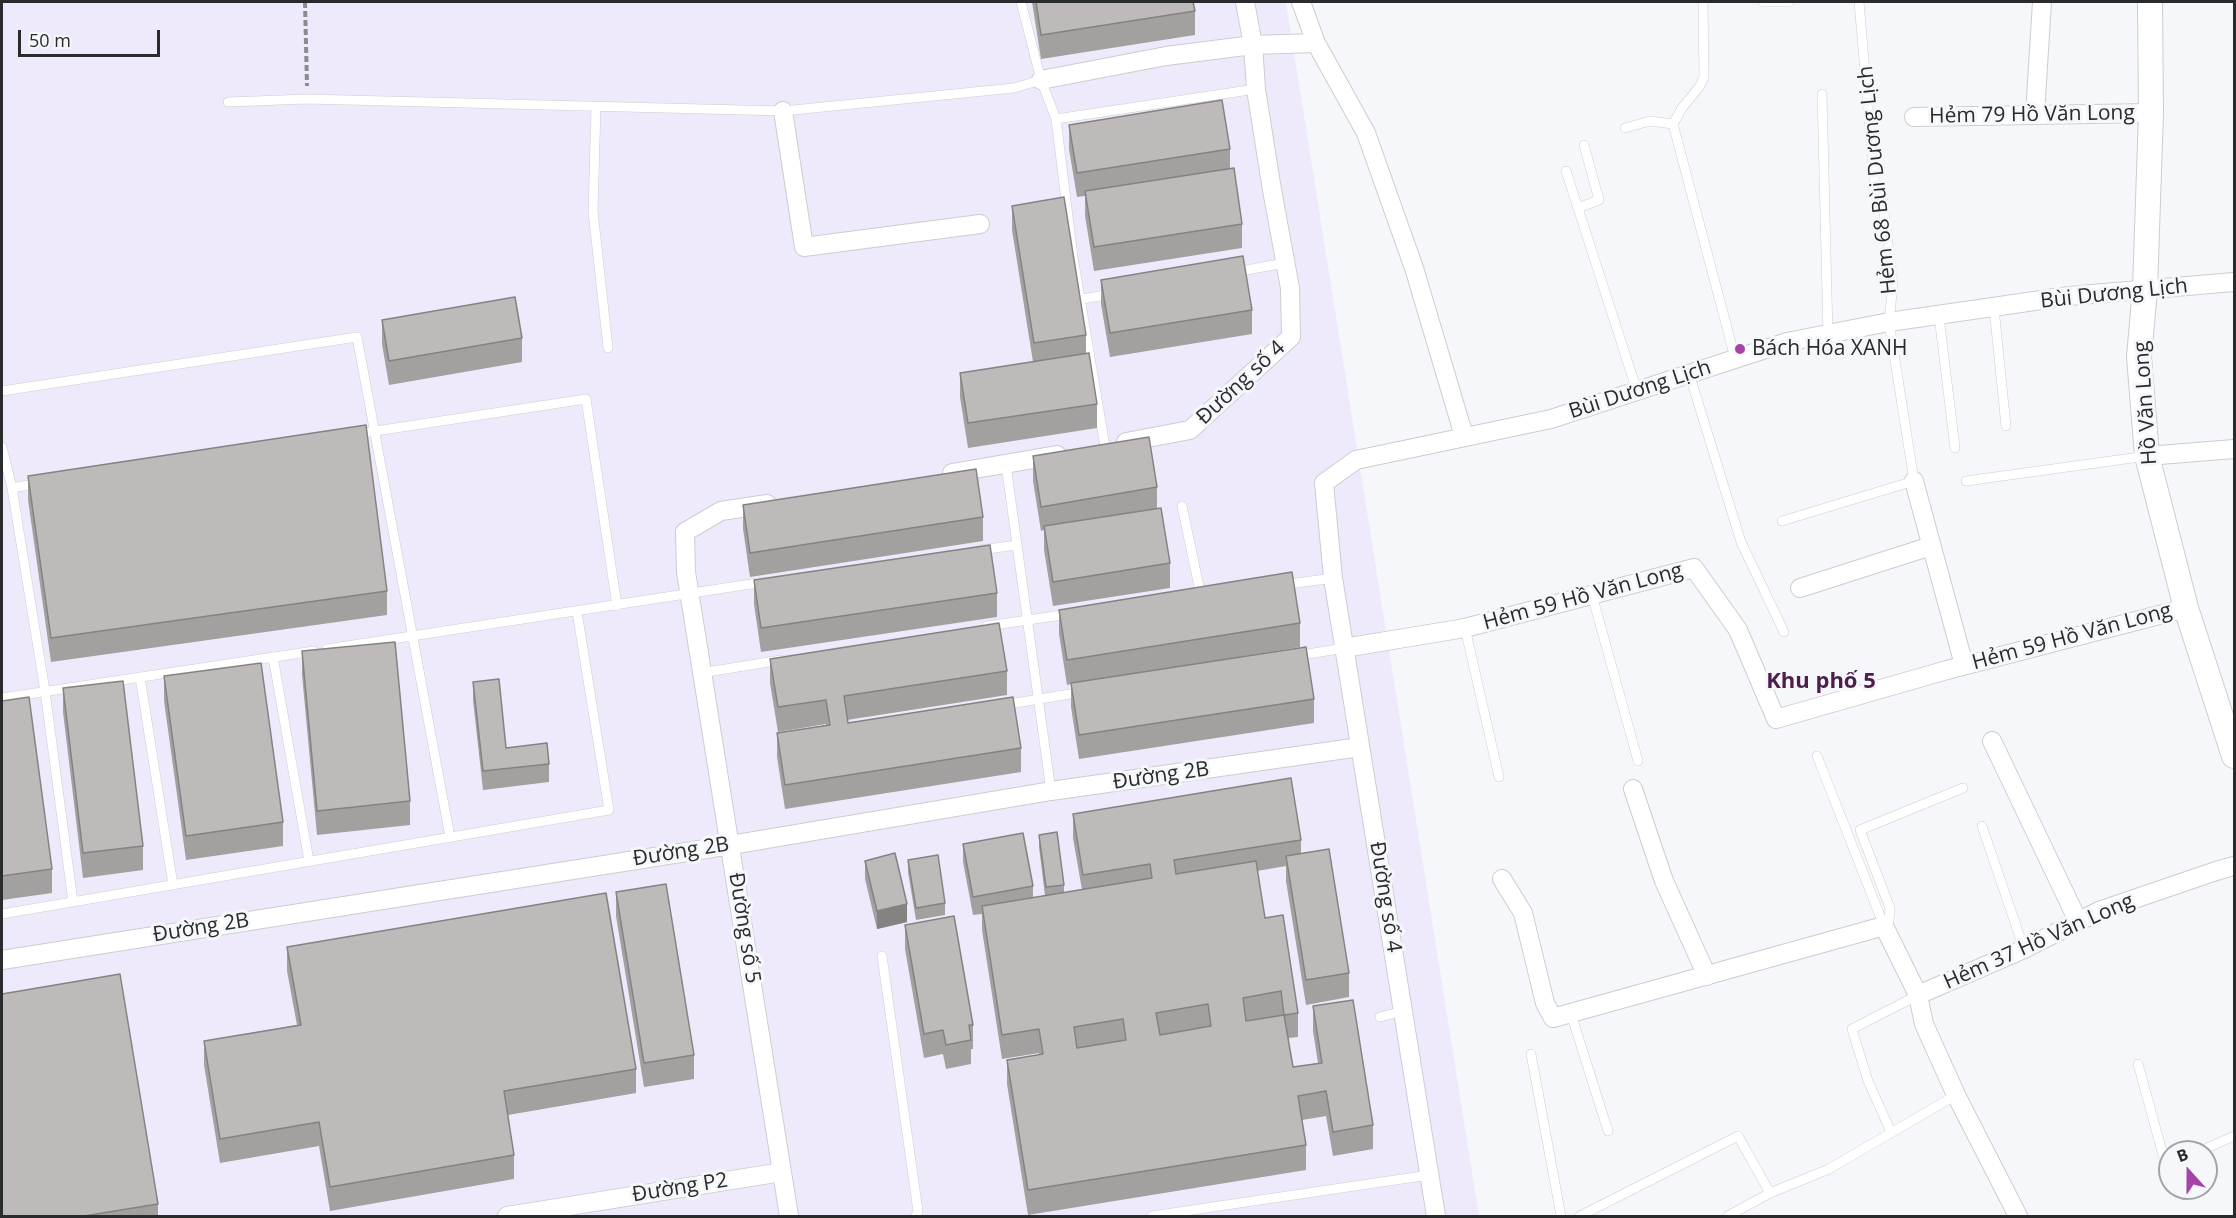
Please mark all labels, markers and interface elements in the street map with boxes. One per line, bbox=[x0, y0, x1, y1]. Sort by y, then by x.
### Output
scale bar bbox=[21, 18, 164, 56]
text: 50 m bbox=[29, 28, 71, 52]
street label: Hẻm 68 Bùi Dương Lịch bbox=[1853, 64, 1903, 296]
street label: Hẻm 79 Hồ Văn Long bbox=[1929, 101, 2135, 129]
street label: Bùi Dương Lịch bbox=[2039, 274, 2189, 314]
street label: Đường số 4 bbox=[1192, 336, 1290, 430]
place label: Bách Hóa XANH bbox=[1752, 336, 1908, 362]
street label: Hồ Văn Long bbox=[2129, 340, 2163, 466]
marker: Bách Hóa XANH bbox=[1733, 342, 1747, 356]
street label: Bùi Dương Lịch bbox=[1566, 355, 1714, 425]
street label: Hẻm 59 Hồ Văn Long bbox=[1480, 558, 1686, 636]
street label: Hẻm 59 Hồ Văn Long bbox=[1969, 598, 2175, 676]
district label: Khu phố 5 bbox=[1766, 669, 1876, 695]
street label: Đường 2B bbox=[1111, 757, 1211, 795]
street label: Đường 2B bbox=[631, 832, 731, 872]
street label: Đường số 4 bbox=[1364, 840, 1406, 954]
street label: Đường số 5 bbox=[723, 871, 765, 985]
street label: Hẻm 37 Hồ Văn Long bbox=[1940, 889, 2138, 995]
street label: Đường 2B bbox=[151, 908, 251, 948]
north arrow bbox=[2158, 1140, 2218, 1200]
text: B bbox=[2173, 1143, 2191, 1167]
street label: Đường P2 bbox=[630, 1168, 730, 1208]

